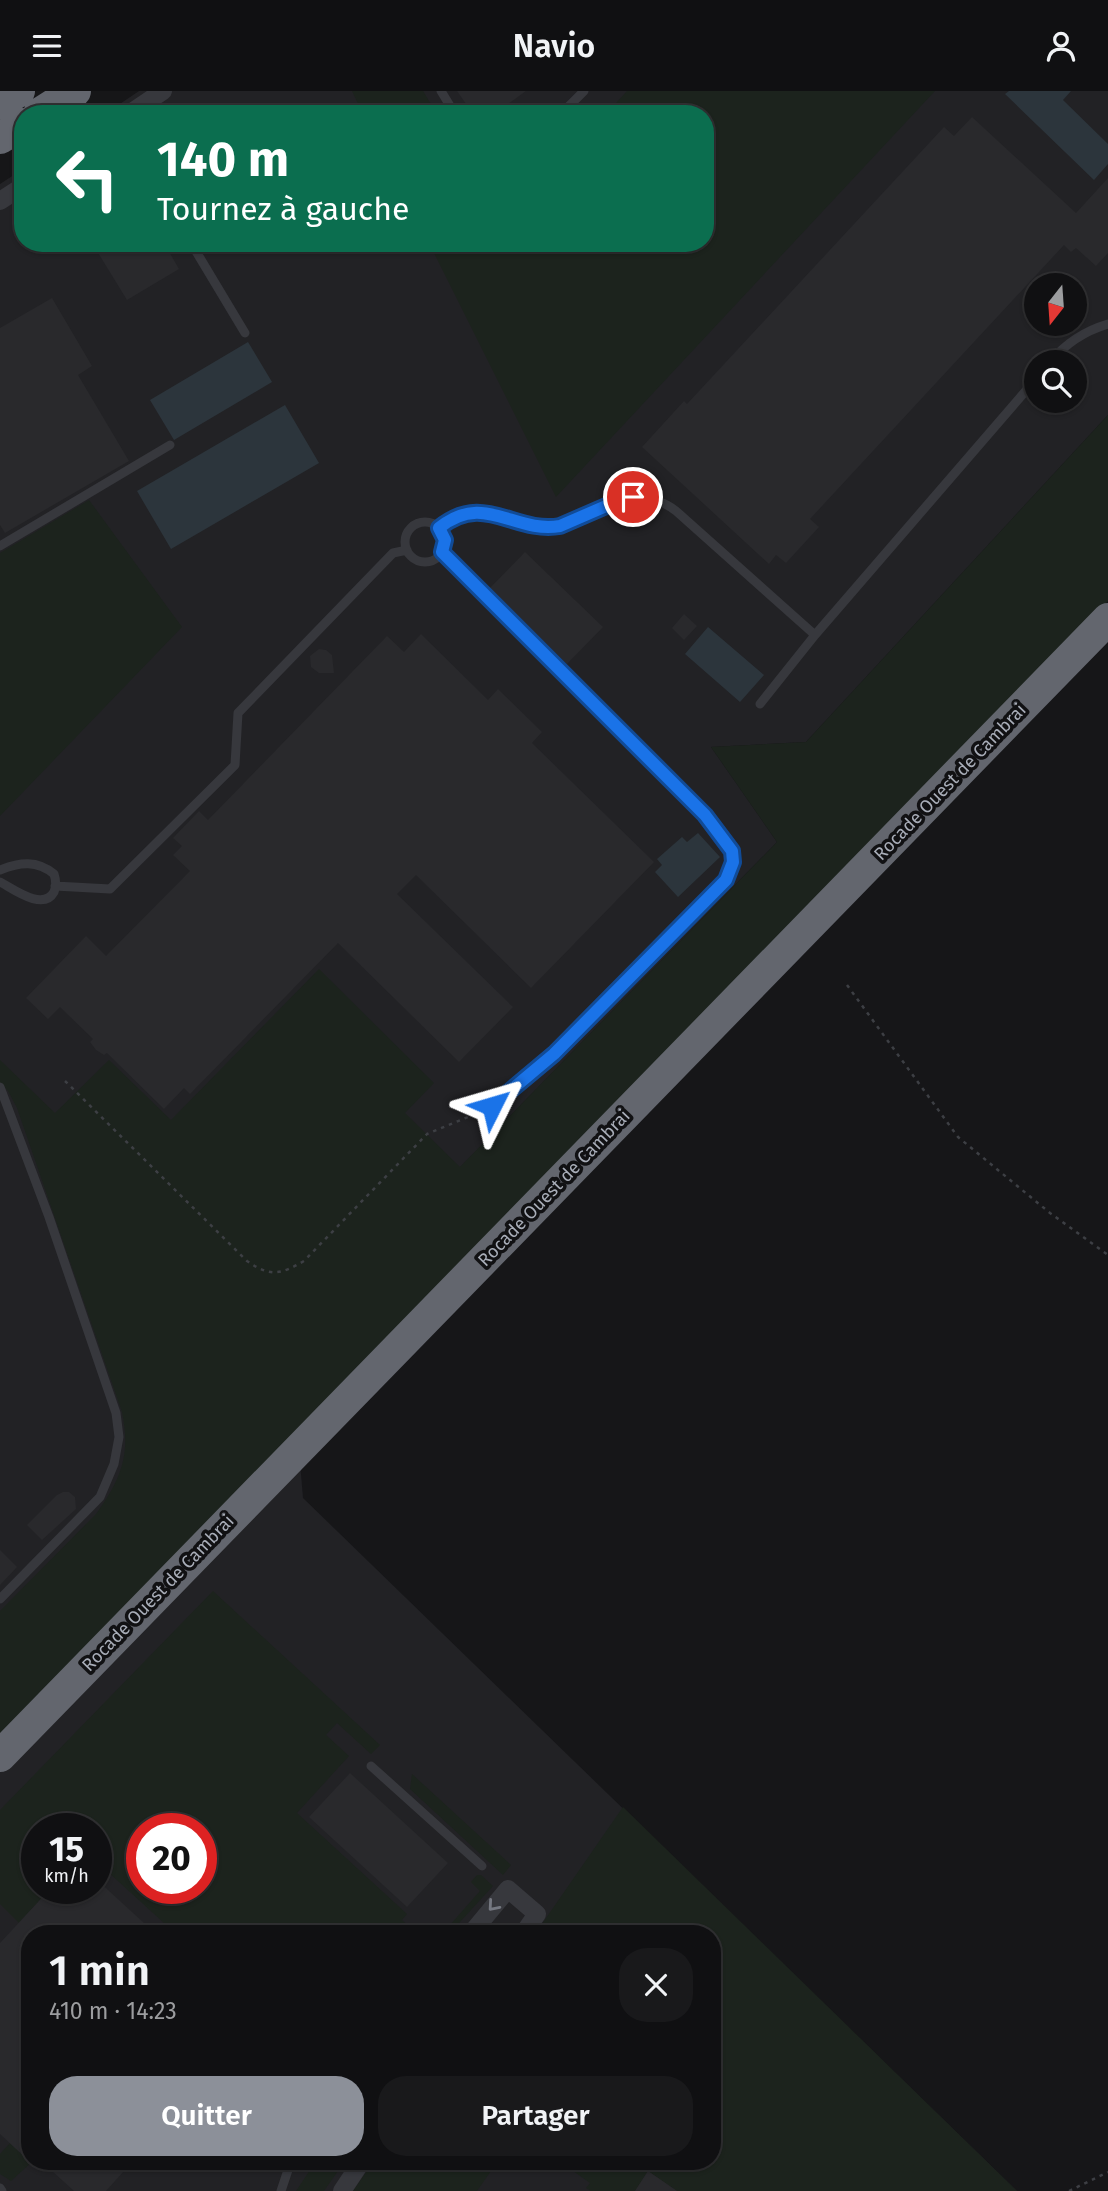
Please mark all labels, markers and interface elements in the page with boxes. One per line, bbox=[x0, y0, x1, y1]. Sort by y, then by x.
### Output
icon: menu bbox=[28, 27, 66, 65]
text: Navio bbox=[513, 27, 595, 65]
icon: person bbox=[1042, 27, 1080, 65]
text: 140 m bbox=[157, 130, 289, 189]
icon: left bbox=[42, 133, 133, 224]
text: Tournez à gauche bbox=[157, 190, 409, 228]
north arrow bbox=[1024, 273, 1087, 336]
map controls bbox=[1024, 273, 1087, 413]
button: search bbox=[1024, 350, 1087, 413]
pin bbox=[603, 467, 663, 527]
icon: arrive bbox=[614, 478, 652, 516]
street label: Rocade Ouest de Cambrai bbox=[869, 699, 1031, 865]
position arrow bbox=[455, 1069, 529, 1143]
street label: Rocade Ouest de Cambrai bbox=[473, 1105, 635, 1271]
street label: Rocade Ouest de Cambrai bbox=[77, 1510, 239, 1676]
speed limit sign: 20 bbox=[126, 1813, 217, 1904]
text: 15 bbox=[49, 1828, 84, 1870]
text: km/h bbox=[44, 1865, 89, 1887]
one-way arrow bbox=[489, 1898, 501, 1911]
text: 1 min bbox=[49, 1946, 150, 1996]
button: close bbox=[619, 1948, 693, 2022]
text: 410 m · 14:23 bbox=[49, 1997, 177, 2025]
button: Quitter bbox=[49, 2076, 364, 2156]
button: Partager bbox=[378, 2076, 693, 2156]

